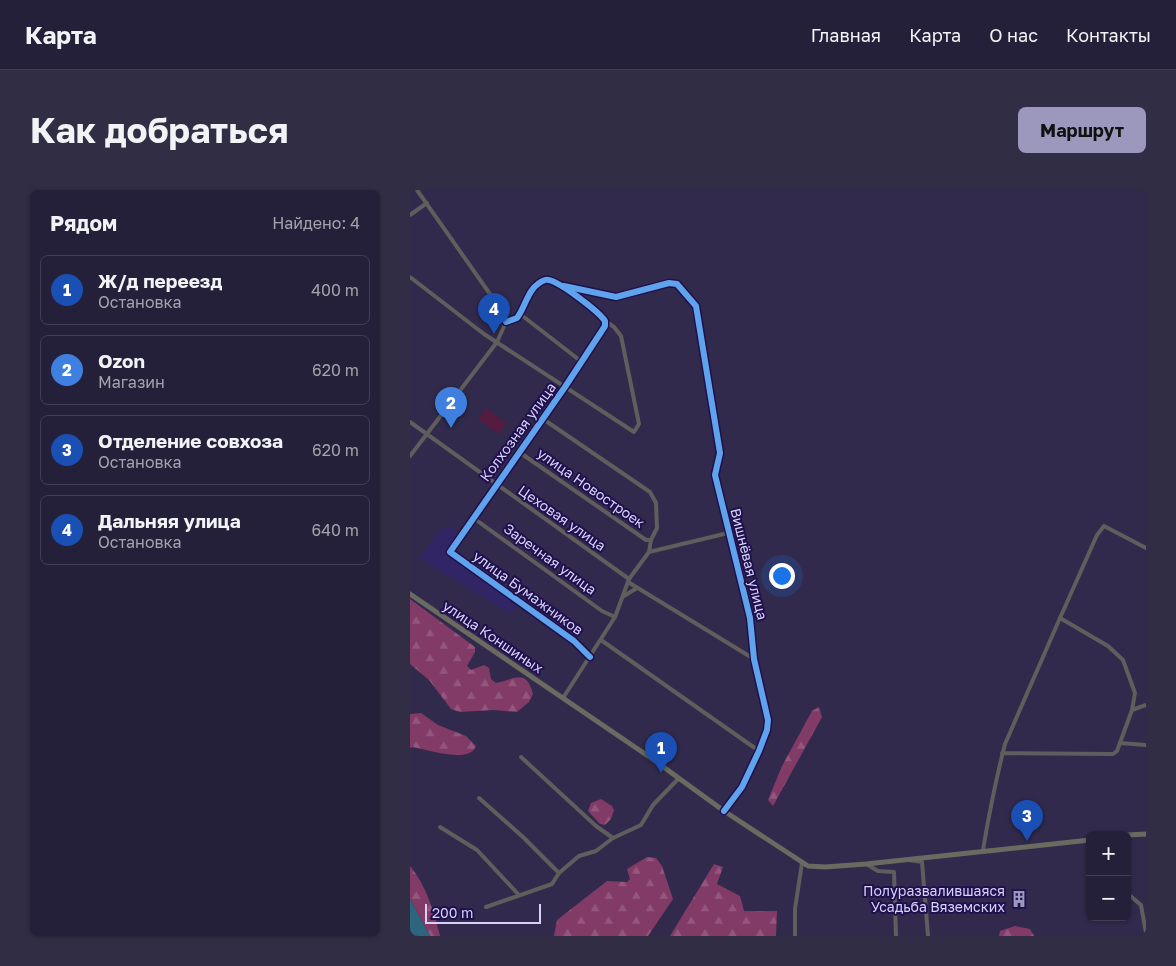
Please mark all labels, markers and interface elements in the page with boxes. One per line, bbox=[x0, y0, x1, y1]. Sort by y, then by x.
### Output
text: Карта bbox=[25, 20, 97, 49]
text: Главная bbox=[811, 24, 881, 46]
text: Карта bbox=[909, 24, 961, 46]
text: О нас bbox=[989, 24, 1038, 46]
text: Контакты bbox=[1066, 24, 1151, 46]
button: Маршрут bbox=[1018, 107, 1146, 153]
text: Как добраться bbox=[30, 109, 288, 151]
text: Рядом bbox=[50, 210, 117, 236]
text: Найдено: 4 bbox=[272, 213, 360, 233]
text: Ж/д переезд bbox=[98, 269, 222, 292]
text: 1 bbox=[63, 280, 71, 300]
text: 400 m bbox=[311, 280, 359, 300]
text: Остановка bbox=[98, 292, 182, 312]
pin: 4 bbox=[478, 293, 510, 334]
text: Ozon bbox=[98, 349, 145, 372]
text: 2 bbox=[62, 360, 72, 380]
text: 620 m bbox=[312, 360, 359, 380]
text: Магазин bbox=[98, 372, 165, 392]
street label: Колхозная улица bbox=[476, 379, 559, 484]
pin: 2 bbox=[435, 387, 467, 428]
text: Отделение совхоза bbox=[98, 429, 283, 452]
text: 3 bbox=[62, 440, 72, 460]
text: 620 m bbox=[312, 440, 359, 460]
street label: улица Новостроек bbox=[534, 444, 648, 531]
text: Остановка bbox=[98, 452, 182, 472]
street label: Цеховая улица bbox=[515, 481, 609, 554]
street label: Вишнёвая улица bbox=[727, 506, 772, 621]
text: Дальняя улица bbox=[98, 509, 241, 532]
street label: Заречная улица bbox=[501, 519, 600, 598]
text: 4 bbox=[62, 520, 72, 540]
text: 640 m bbox=[311, 520, 359, 540]
text: Остановка bbox=[98, 532, 182, 552]
street label: улица Бумажников bbox=[470, 547, 587, 638]
your location bbox=[769, 563, 795, 589]
street label: улица Коншиных bbox=[440, 597, 547, 677]
pin: 1 bbox=[645, 732, 677, 773]
pin: 3 bbox=[1011, 800, 1043, 841]
map controls bbox=[1086, 831, 1131, 921]
button: + bbox=[1086, 831, 1131, 876]
button: − bbox=[1086, 876, 1131, 921]
place label: Полуразвалившаяся Усадьба Вяземских bbox=[863, 882, 1005, 915]
building icon: Полуразвалившаяся Усадьба Вяземских bbox=[1009, 889, 1029, 909]
scale bar bbox=[425, 901, 541, 924]
text: 200 m bbox=[432, 904, 473, 921]

